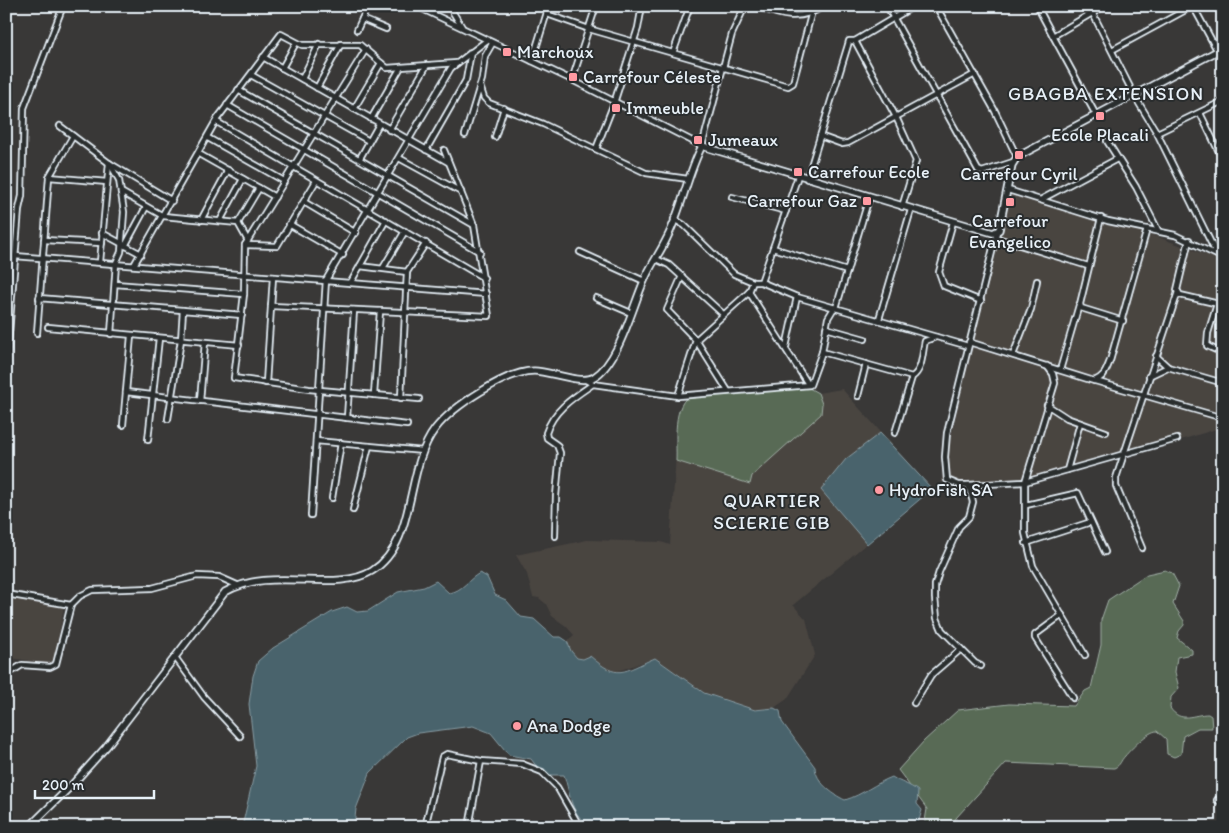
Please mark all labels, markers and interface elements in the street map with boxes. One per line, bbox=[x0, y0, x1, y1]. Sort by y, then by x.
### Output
place label: Marchoux bbox=[517, 41, 594, 63]
marker: Marchoux bbox=[501, 46, 513, 58]
place label: Carrefour Céleste bbox=[583, 66, 721, 88]
marker: Carrefour Céleste bbox=[567, 71, 579, 83]
district label: GBAGBA EXTENSION bbox=[1008, 82, 1204, 105]
place label: Immeuble bbox=[626, 97, 704, 119]
marker: Immeuble bbox=[610, 102, 622, 114]
marker: Ecole Placali bbox=[1094, 110, 1106, 122]
place label: Ecole Placali bbox=[1051, 124, 1149, 146]
place label: Jumeaux bbox=[708, 129, 779, 151]
marker: Jumeaux bbox=[692, 134, 704, 146]
marker: Carrefour Cyril bbox=[1013, 149, 1025, 161]
place label: Carrefour Ecole bbox=[808, 161, 930, 183]
place label: Carrefour Cyril bbox=[960, 163, 1078, 185]
marker: Carrefour Ecole bbox=[792, 166, 804, 178]
place label: Carrefour Gaz bbox=[747, 190, 857, 212]
marker: Carrefour Gaz bbox=[861, 195, 873, 207]
marker: Carrefour Evangelico bbox=[1004, 196, 1016, 208]
place label: Carrefour Evangelico bbox=[969, 210, 1051, 253]
place label: HydroFish SA bbox=[889, 479, 993, 501]
marker: HydroFish SA bbox=[873, 484, 885, 496]
district label: QUARTIER SCIERIE GIB bbox=[713, 489, 831, 534]
place label: Ana Dodge bbox=[527, 715, 611, 737]
marker: Ana Dodge bbox=[511, 720, 523, 732]
scale bar bbox=[35, 768, 154, 800]
text: 200 m bbox=[42, 776, 85, 794]

